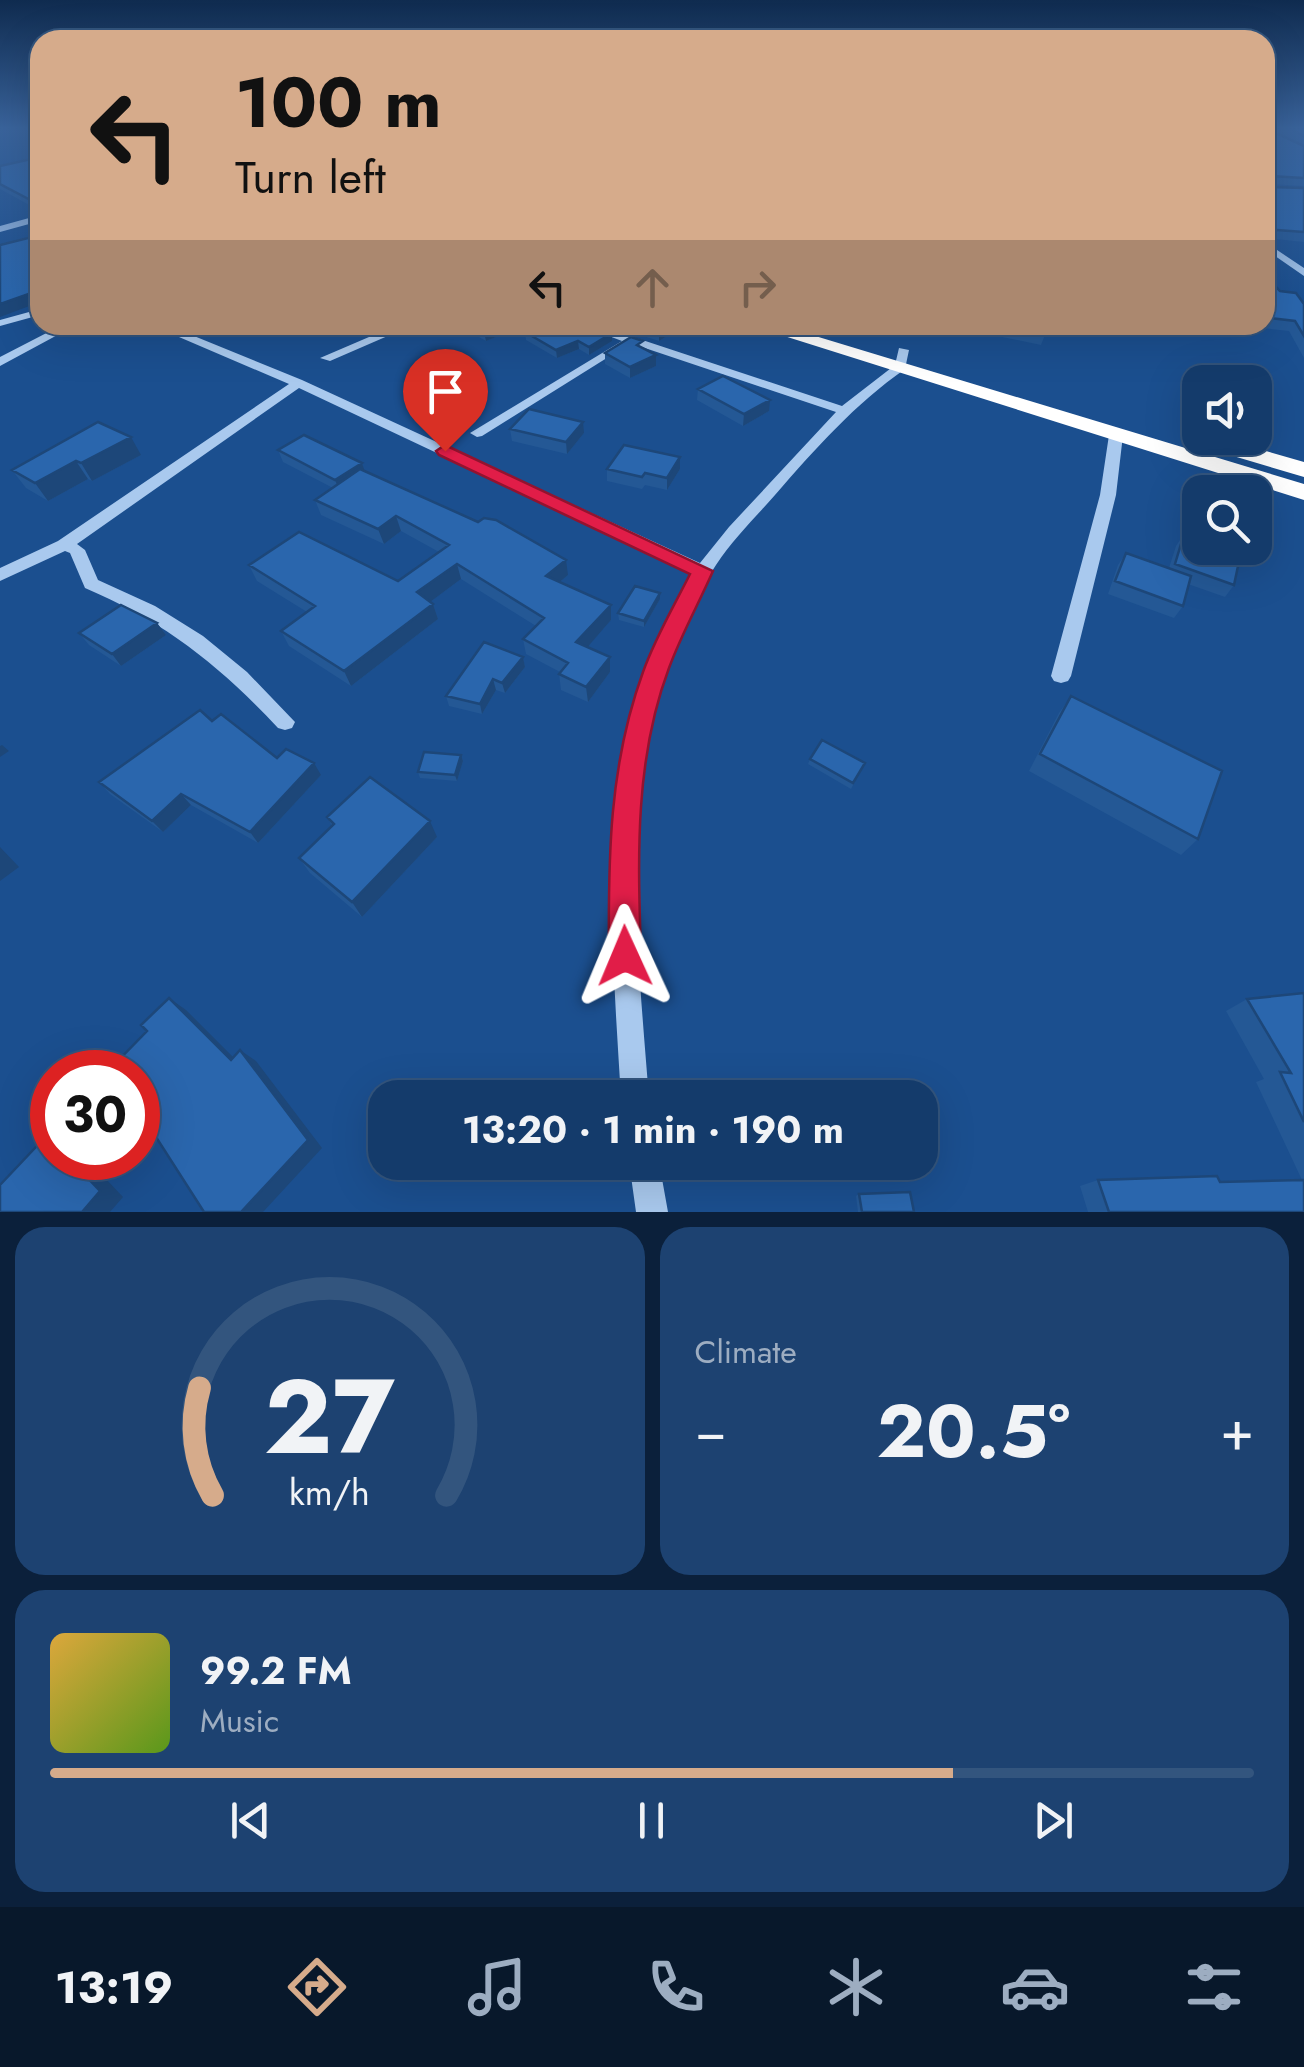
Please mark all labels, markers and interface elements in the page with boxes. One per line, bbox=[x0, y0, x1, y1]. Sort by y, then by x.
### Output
text: 100 m bbox=[235, 52, 442, 153]
icon: left bbox=[70, 70, 200, 200]
text: Turn left bbox=[235, 145, 386, 210]
icon: left bbox=[520, 260, 575, 315]
icon: ahead bbox=[625, 260, 680, 315]
icon: right bbox=[730, 260, 785, 315]
pin bbox=[403, 349, 488, 452]
icon: arrive bbox=[418, 364, 473, 419]
map controls bbox=[1182, 365, 1272, 565]
button: sound bbox=[1182, 365, 1272, 455]
button: search bbox=[1182, 475, 1272, 565]
position arrow bbox=[573, 904, 677, 1008]
speed limit sign: 30 bbox=[30, 1050, 160, 1180]
text: 13:20 · 1 min · 190 m bbox=[462, 1102, 844, 1157]
text: Climate bbox=[695, 1329, 797, 1375]
text: 27 bbox=[264, 1342, 396, 1492]
text: 20.5° bbox=[877, 1377, 1070, 1485]
text: − bbox=[695, 1391, 727, 1471]
text: + bbox=[1220, 1391, 1254, 1471]
text: km/h bbox=[289, 1467, 370, 1518]
text: 99.2 FM bbox=[200, 1643, 352, 1698]
text: Music bbox=[200, 1698, 279, 1744]
icon: previous bbox=[223, 1793, 278, 1848]
icon: pause bbox=[624, 1793, 679, 1848]
icon: next bbox=[1026, 1793, 1081, 1848]
icon: directions bbox=[282, 1952, 352, 2022]
icon: music bbox=[462, 1952, 532, 2022]
icon: phone bbox=[641, 1952, 711, 2022]
icon: climate bbox=[821, 1952, 891, 2022]
icon: car bbox=[1000, 1952, 1070, 2022]
icon: filters bbox=[1179, 1952, 1249, 2022]
text: 13:19 bbox=[55, 1955, 173, 2020]

